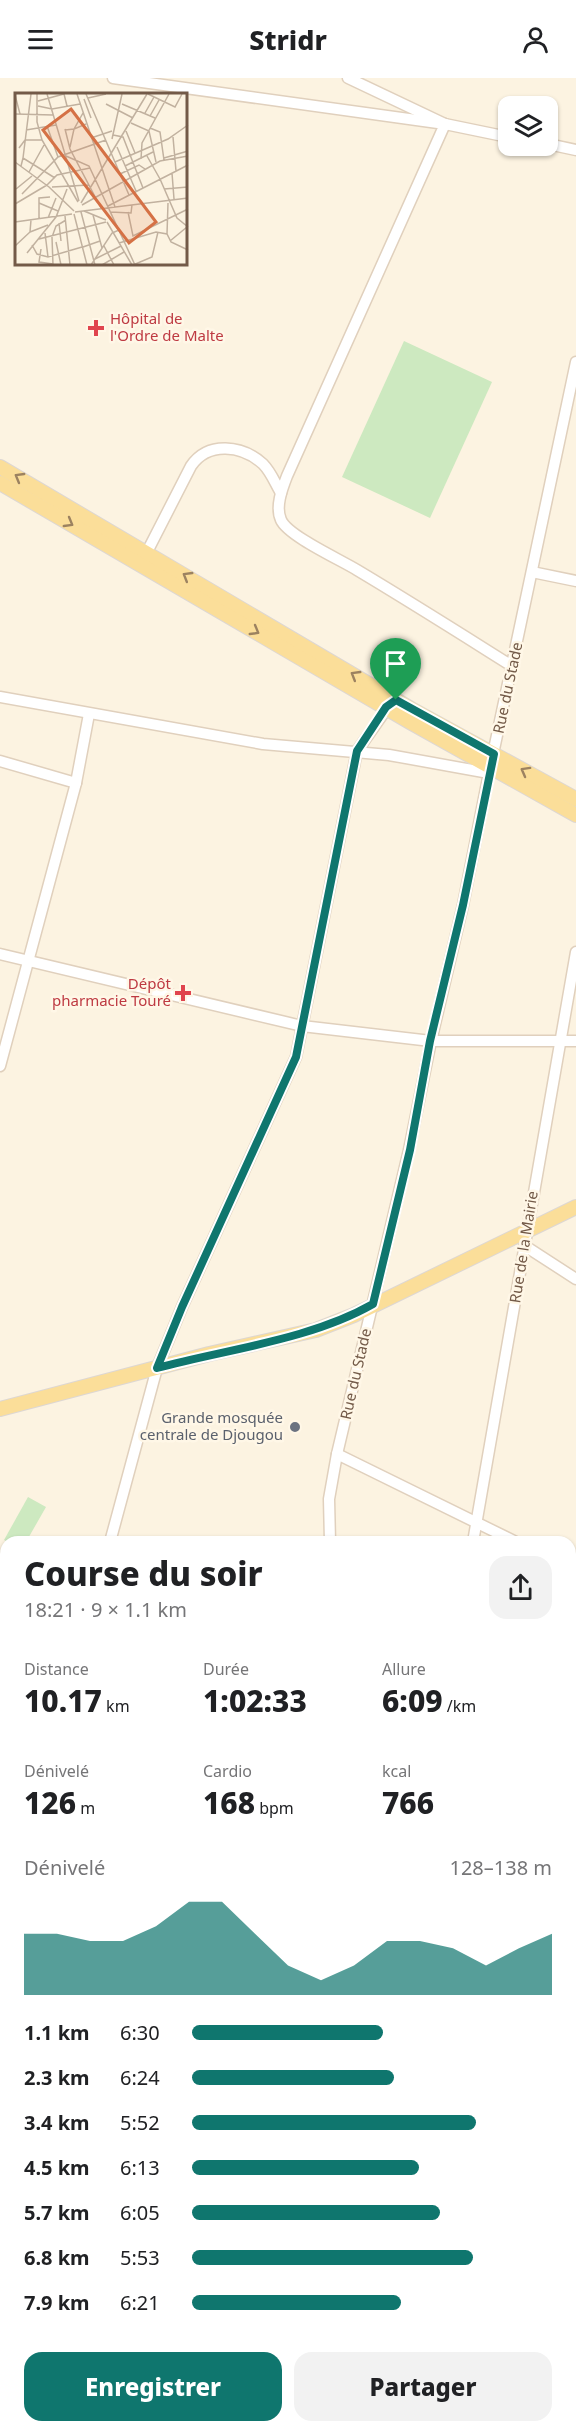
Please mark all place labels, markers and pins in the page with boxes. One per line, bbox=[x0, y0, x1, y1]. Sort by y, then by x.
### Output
place label: Hôpital de l'Ordre de Malte bbox=[110, 308, 224, 345]
marker: Hôpital de l'Ordre de Malte bbox=[87, 319, 105, 337]
pin bbox=[370, 638, 421, 700]
place label: Dépôt pharmacie Touré bbox=[52, 973, 172, 1010]
marker: Dépôt pharmacie Touré bbox=[176, 986, 190, 1000]
place label: Grande mosquée centrale de Djougou bbox=[140, 1407, 283, 1444]
marker: Grande mosquée centrale de Djougou bbox=[288, 1420, 302, 1434]

